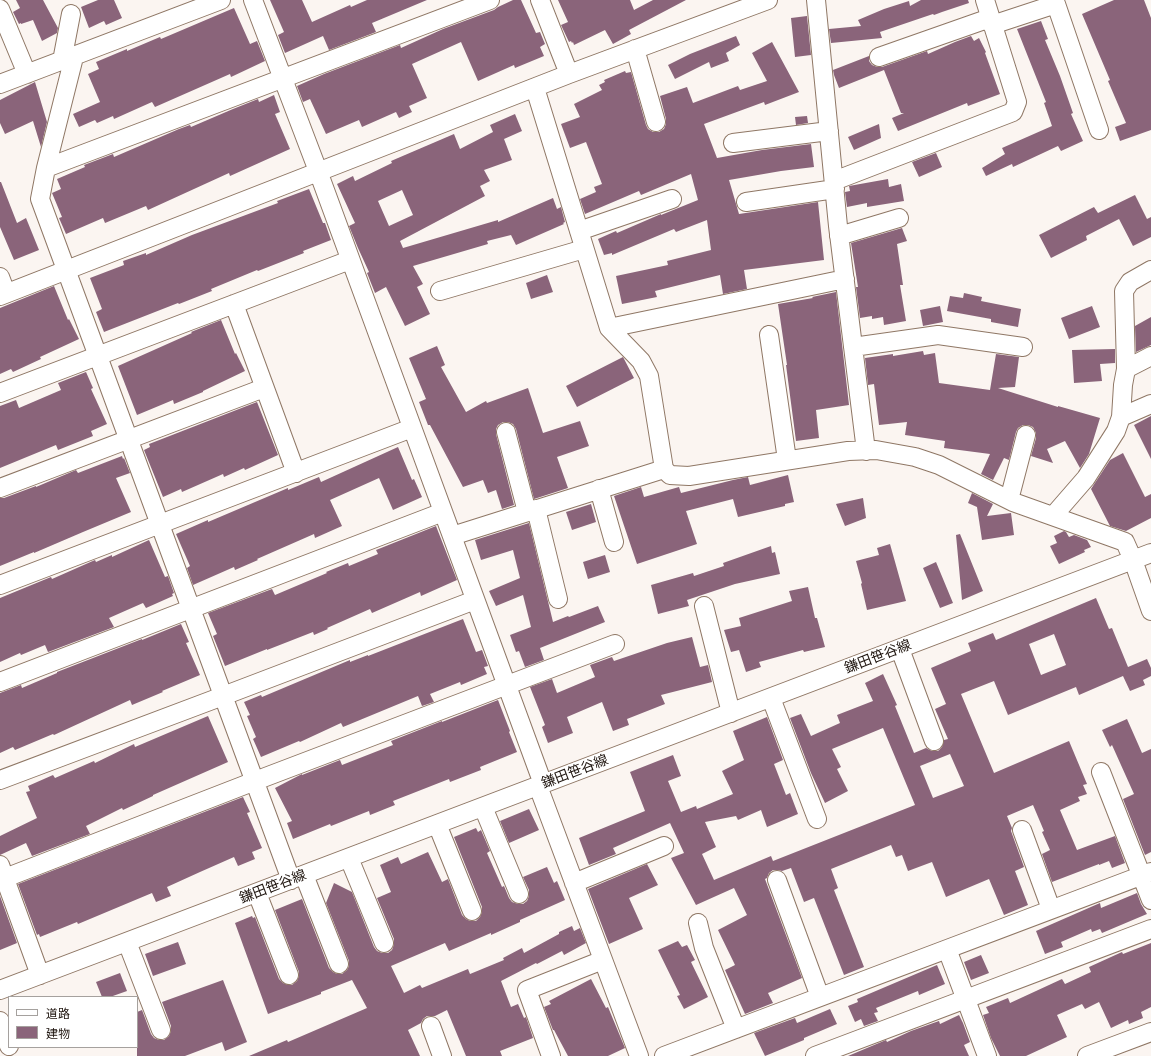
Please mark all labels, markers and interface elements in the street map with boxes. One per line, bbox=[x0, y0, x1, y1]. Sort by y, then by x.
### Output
street label: 鎌田笹谷線 bbox=[842, 637, 914, 677]
street label: 鎌田笹谷線 bbox=[539, 752, 611, 792]
street label: 鎌田笹谷線 bbox=[237, 867, 309, 907]
legend bbox=[8, 996, 138, 1048]
text: 道路 bbox=[46, 1007, 70, 1021]
text: 建物 bbox=[46, 1027, 70, 1041]

